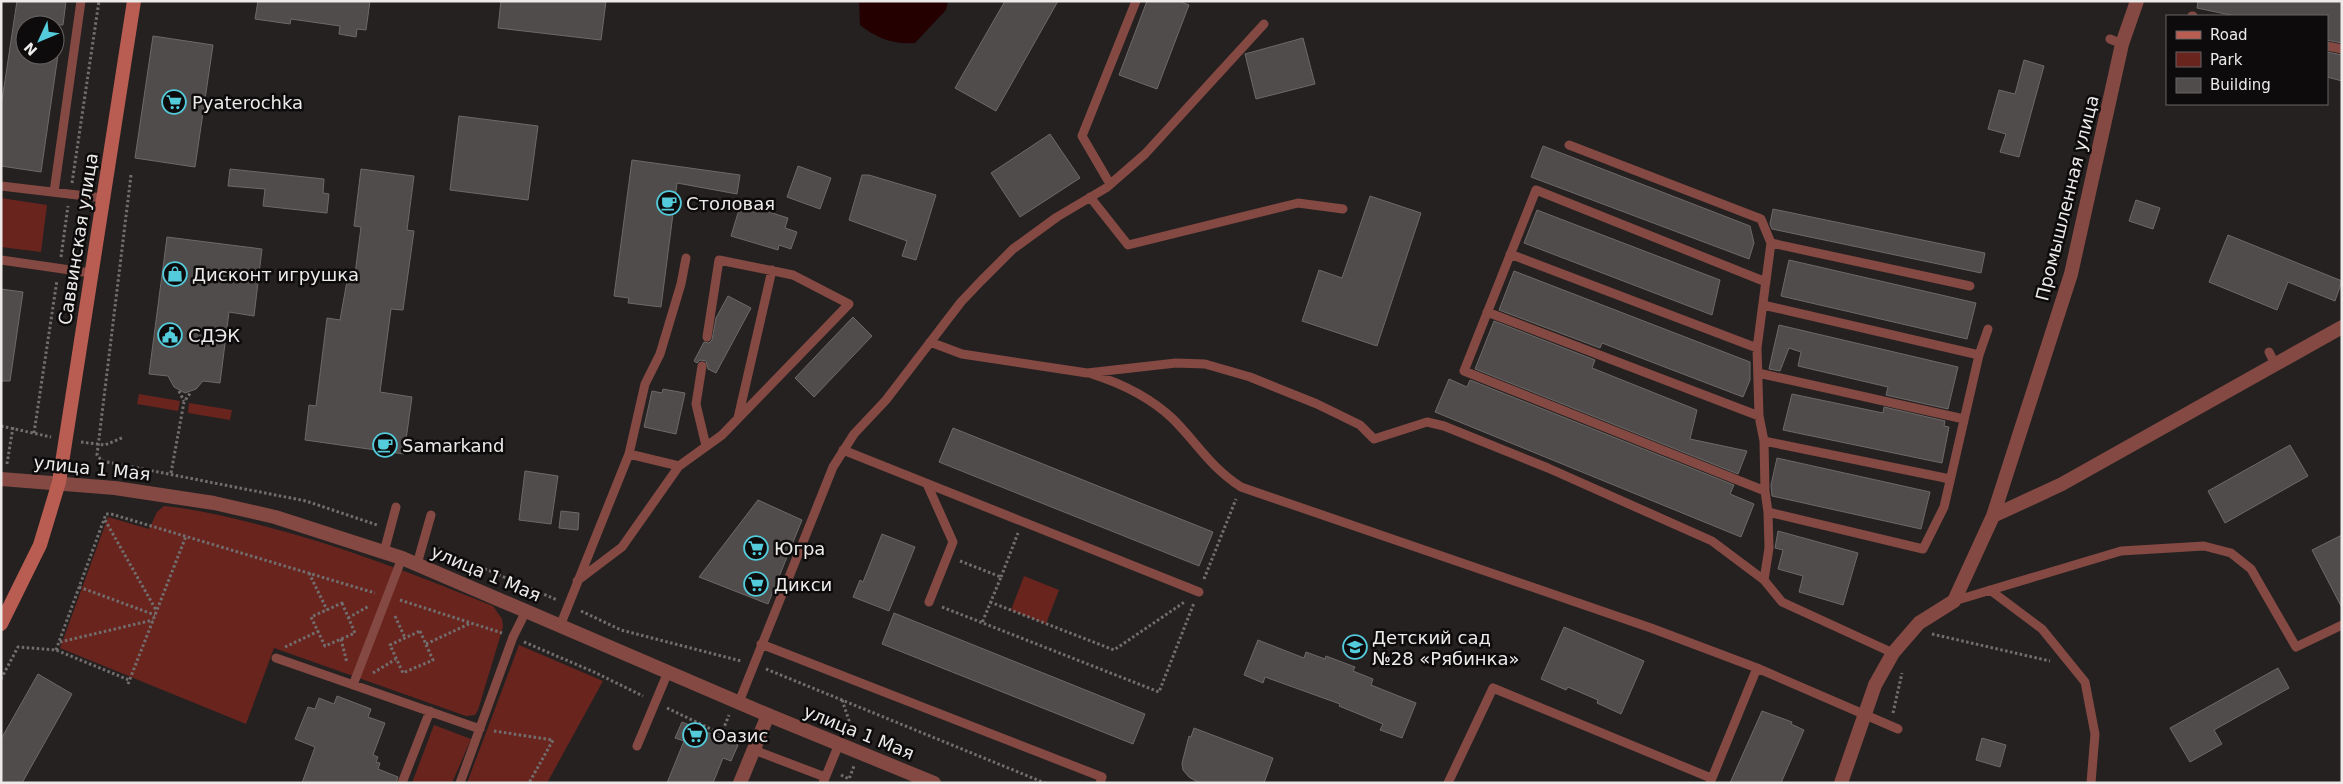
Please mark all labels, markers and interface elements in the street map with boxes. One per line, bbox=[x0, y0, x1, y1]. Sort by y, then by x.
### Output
north arrow bbox=[15, 15, 65, 65]
legend bbox=[2166, 15, 2328, 105]
text: Road bbox=[2210, 26, 2248, 44]
text: N bbox=[21, 39, 40, 59]
text: Park bbox=[2210, 51, 2243, 69]
text: Building bbox=[2210, 76, 2271, 94]
supermarket icon: Pyaterochka bbox=[161, 89, 187, 115]
place label: Pyaterochka bbox=[192, 92, 303, 113]
street label: Промышленная улица bbox=[2031, 93, 2103, 303]
street label: Саввинская улица bbox=[54, 152, 102, 326]
cafe icon: Столовая bbox=[656, 190, 682, 216]
place label: Столовая bbox=[686, 193, 775, 214]
shop icon: Дисконт игрушка bbox=[162, 261, 188, 287]
place label: Дисконт игрушка bbox=[192, 264, 359, 285]
public building icon: СДЭК bbox=[157, 322, 183, 348]
place label: СДЭК bbox=[188, 325, 240, 346]
cafe icon: Samarkand bbox=[372, 432, 398, 458]
place label: Samarkand bbox=[402, 435, 504, 456]
street label: улица 1 Мая bbox=[33, 451, 151, 485]
supermarket icon: Югра bbox=[743, 535, 769, 561]
place label: Югра bbox=[774, 538, 825, 559]
street label: улица 1 Мая bbox=[428, 540, 544, 606]
supermarket icon: Дикси bbox=[743, 571, 769, 597]
place label: Дикси bbox=[774, 574, 832, 595]
place label: Детский сад №28 «Рябинка» bbox=[1372, 627, 1520, 669]
school or university icon: Детский сад №28 «Рябинка» bbox=[1342, 634, 1368, 660]
street label: улица 1 Мая bbox=[801, 700, 917, 764]
supermarket icon: Оазис bbox=[682, 722, 708, 748]
place label: Оазис bbox=[712, 725, 768, 746]

